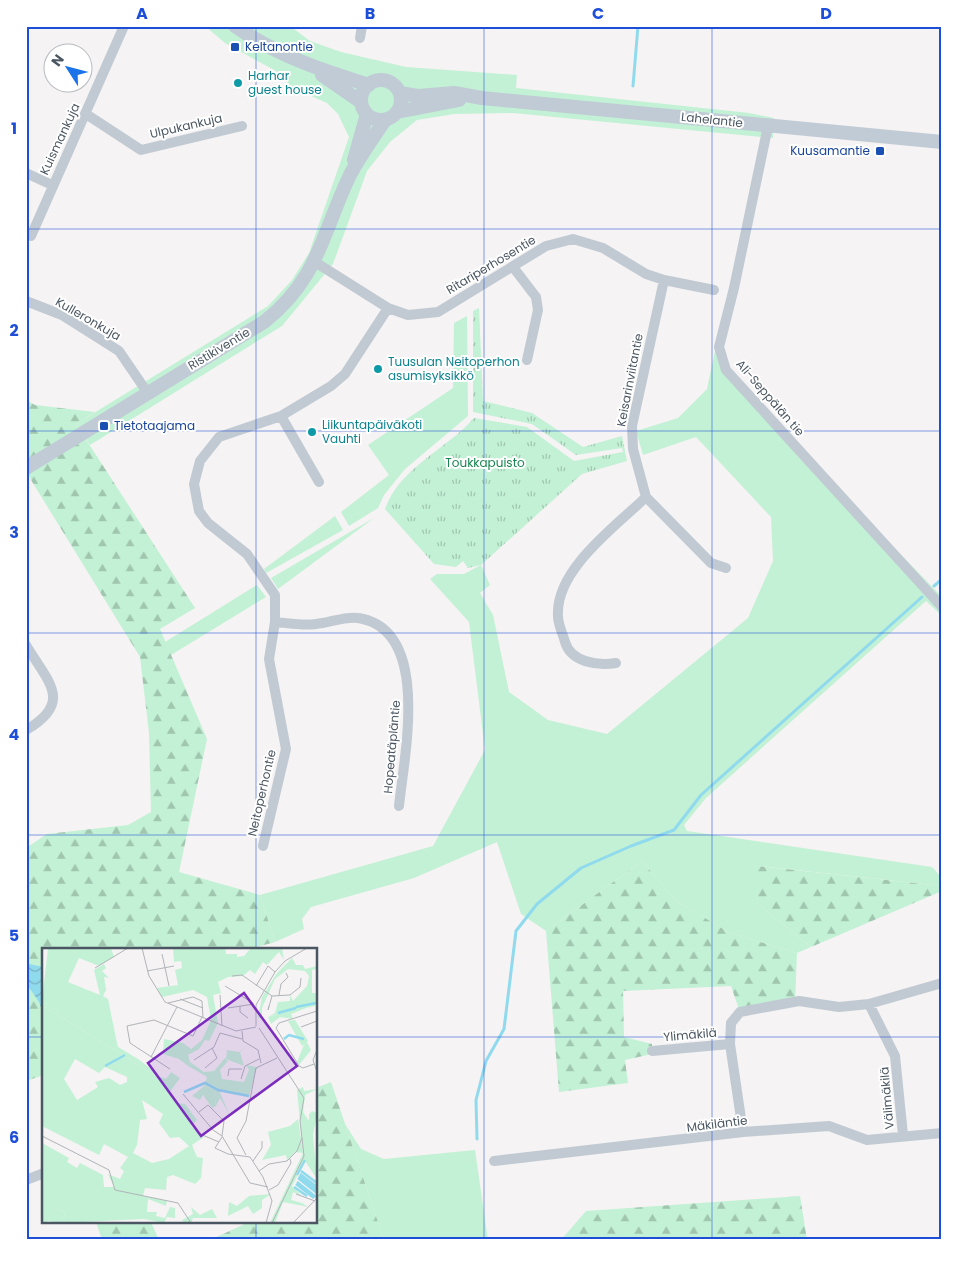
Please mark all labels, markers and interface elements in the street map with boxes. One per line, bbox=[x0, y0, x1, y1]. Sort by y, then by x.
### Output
text: A bbox=[136, 2, 148, 25]
text: B bbox=[365, 2, 375, 25]
text: C bbox=[592, 2, 604, 25]
text: D bbox=[820, 2, 832, 25]
place label: Keltanontie bbox=[245, 38, 313, 55]
marker: Keltanontie bbox=[229, 41, 241, 53]
north arrow bbox=[42, 42, 92, 92]
text: N bbox=[46, 50, 69, 70]
place label: Harhar guest house bbox=[248, 67, 322, 98]
marker: Harhar guest house bbox=[232, 77, 244, 89]
street label: Kuismankuja bbox=[36, 100, 84, 177]
street label: Lahelantie bbox=[680, 108, 744, 131]
street label: Ulpukankuja bbox=[148, 109, 224, 142]
text: 1 bbox=[11, 117, 17, 140]
place label: Kuusamantie bbox=[790, 142, 870, 159]
marker: Kuusamantie bbox=[874, 145, 886, 157]
street label: Ritariperhosentie bbox=[443, 231, 539, 298]
street label: Kulleronkuja bbox=[52, 293, 124, 344]
text: 2 bbox=[9, 319, 19, 342]
street label: Ristikiventie bbox=[185, 323, 253, 374]
street label: Keisarinviitantie bbox=[612, 332, 647, 428]
place label: Tuusulan Neitoperhon asumisyksikkö bbox=[388, 353, 520, 384]
street label: Ali-Seppälän tie bbox=[732, 356, 808, 440]
marker: Tuusulan Neitoperhon asumisyksikkö bbox=[372, 363, 384, 375]
place label: Liikuntapäiväkoti Vauhti bbox=[322, 416, 422, 447]
place label: Tietotaajama bbox=[114, 417, 195, 434]
marker: Tietotaajama bbox=[98, 420, 110, 432]
marker: Liikuntapäiväkoti Vauhti bbox=[306, 426, 318, 438]
park label: Toukkapuisto bbox=[445, 454, 525, 471]
text: 3 bbox=[9, 521, 19, 544]
street label: Hopeatäpläntie bbox=[379, 700, 404, 794]
text: 4 bbox=[9, 723, 20, 746]
street label: Neitoperhontie bbox=[243, 748, 280, 838]
text: 5 bbox=[9, 924, 19, 947]
inset map bbox=[42, 948, 318, 1224]
street label: Ylimäkilä bbox=[663, 1024, 717, 1045]
street label: Välimäkilä bbox=[875, 1066, 898, 1130]
street label: Mäkiläntie bbox=[686, 1111, 748, 1136]
text: 6 bbox=[9, 1126, 19, 1149]

